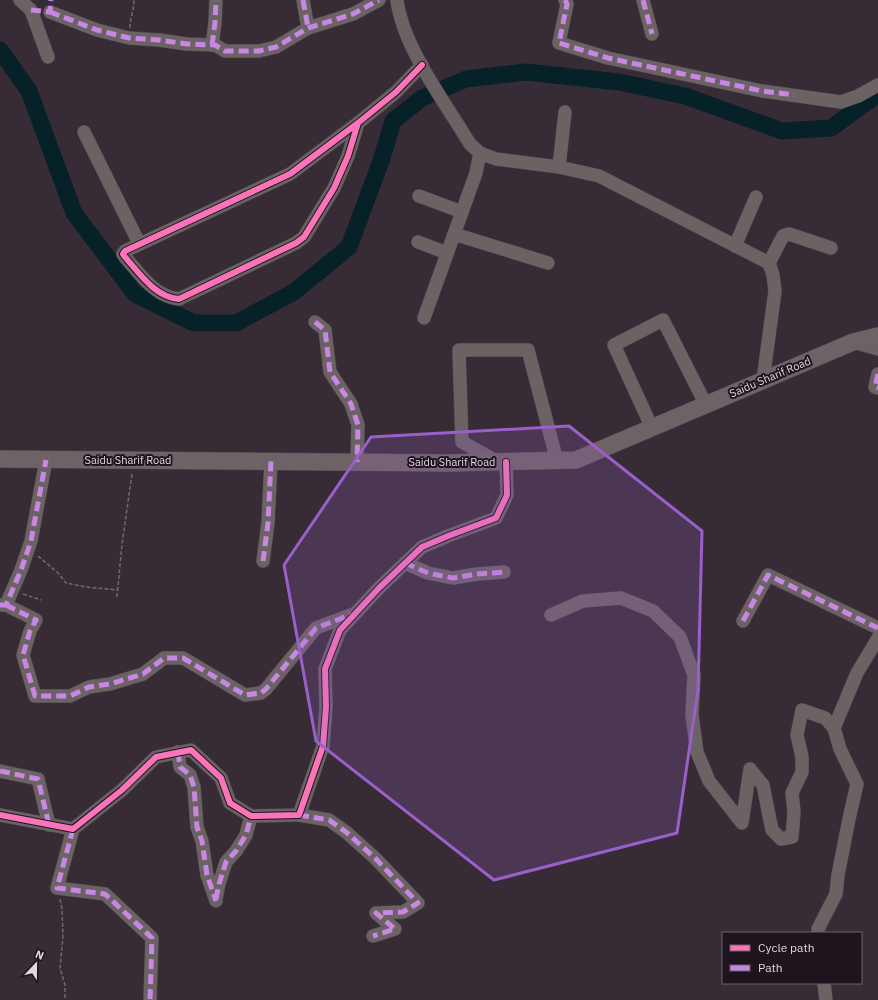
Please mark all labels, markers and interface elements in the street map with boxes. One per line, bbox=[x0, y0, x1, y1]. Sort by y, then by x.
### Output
street label: Saidu Sharif Road bbox=[727, 354, 813, 400]
street label: Saidu Sharif Road bbox=[85, 453, 172, 467]
street label: Saidu Sharif Road bbox=[409, 455, 496, 469]
legend bbox=[722, 932, 862, 984]
text: Cycle path bbox=[758, 940, 815, 955]
north arrow bbox=[16, 944, 56, 984]
text: N bbox=[33, 947, 46, 963]
text: Path bbox=[758, 960, 783, 975]

